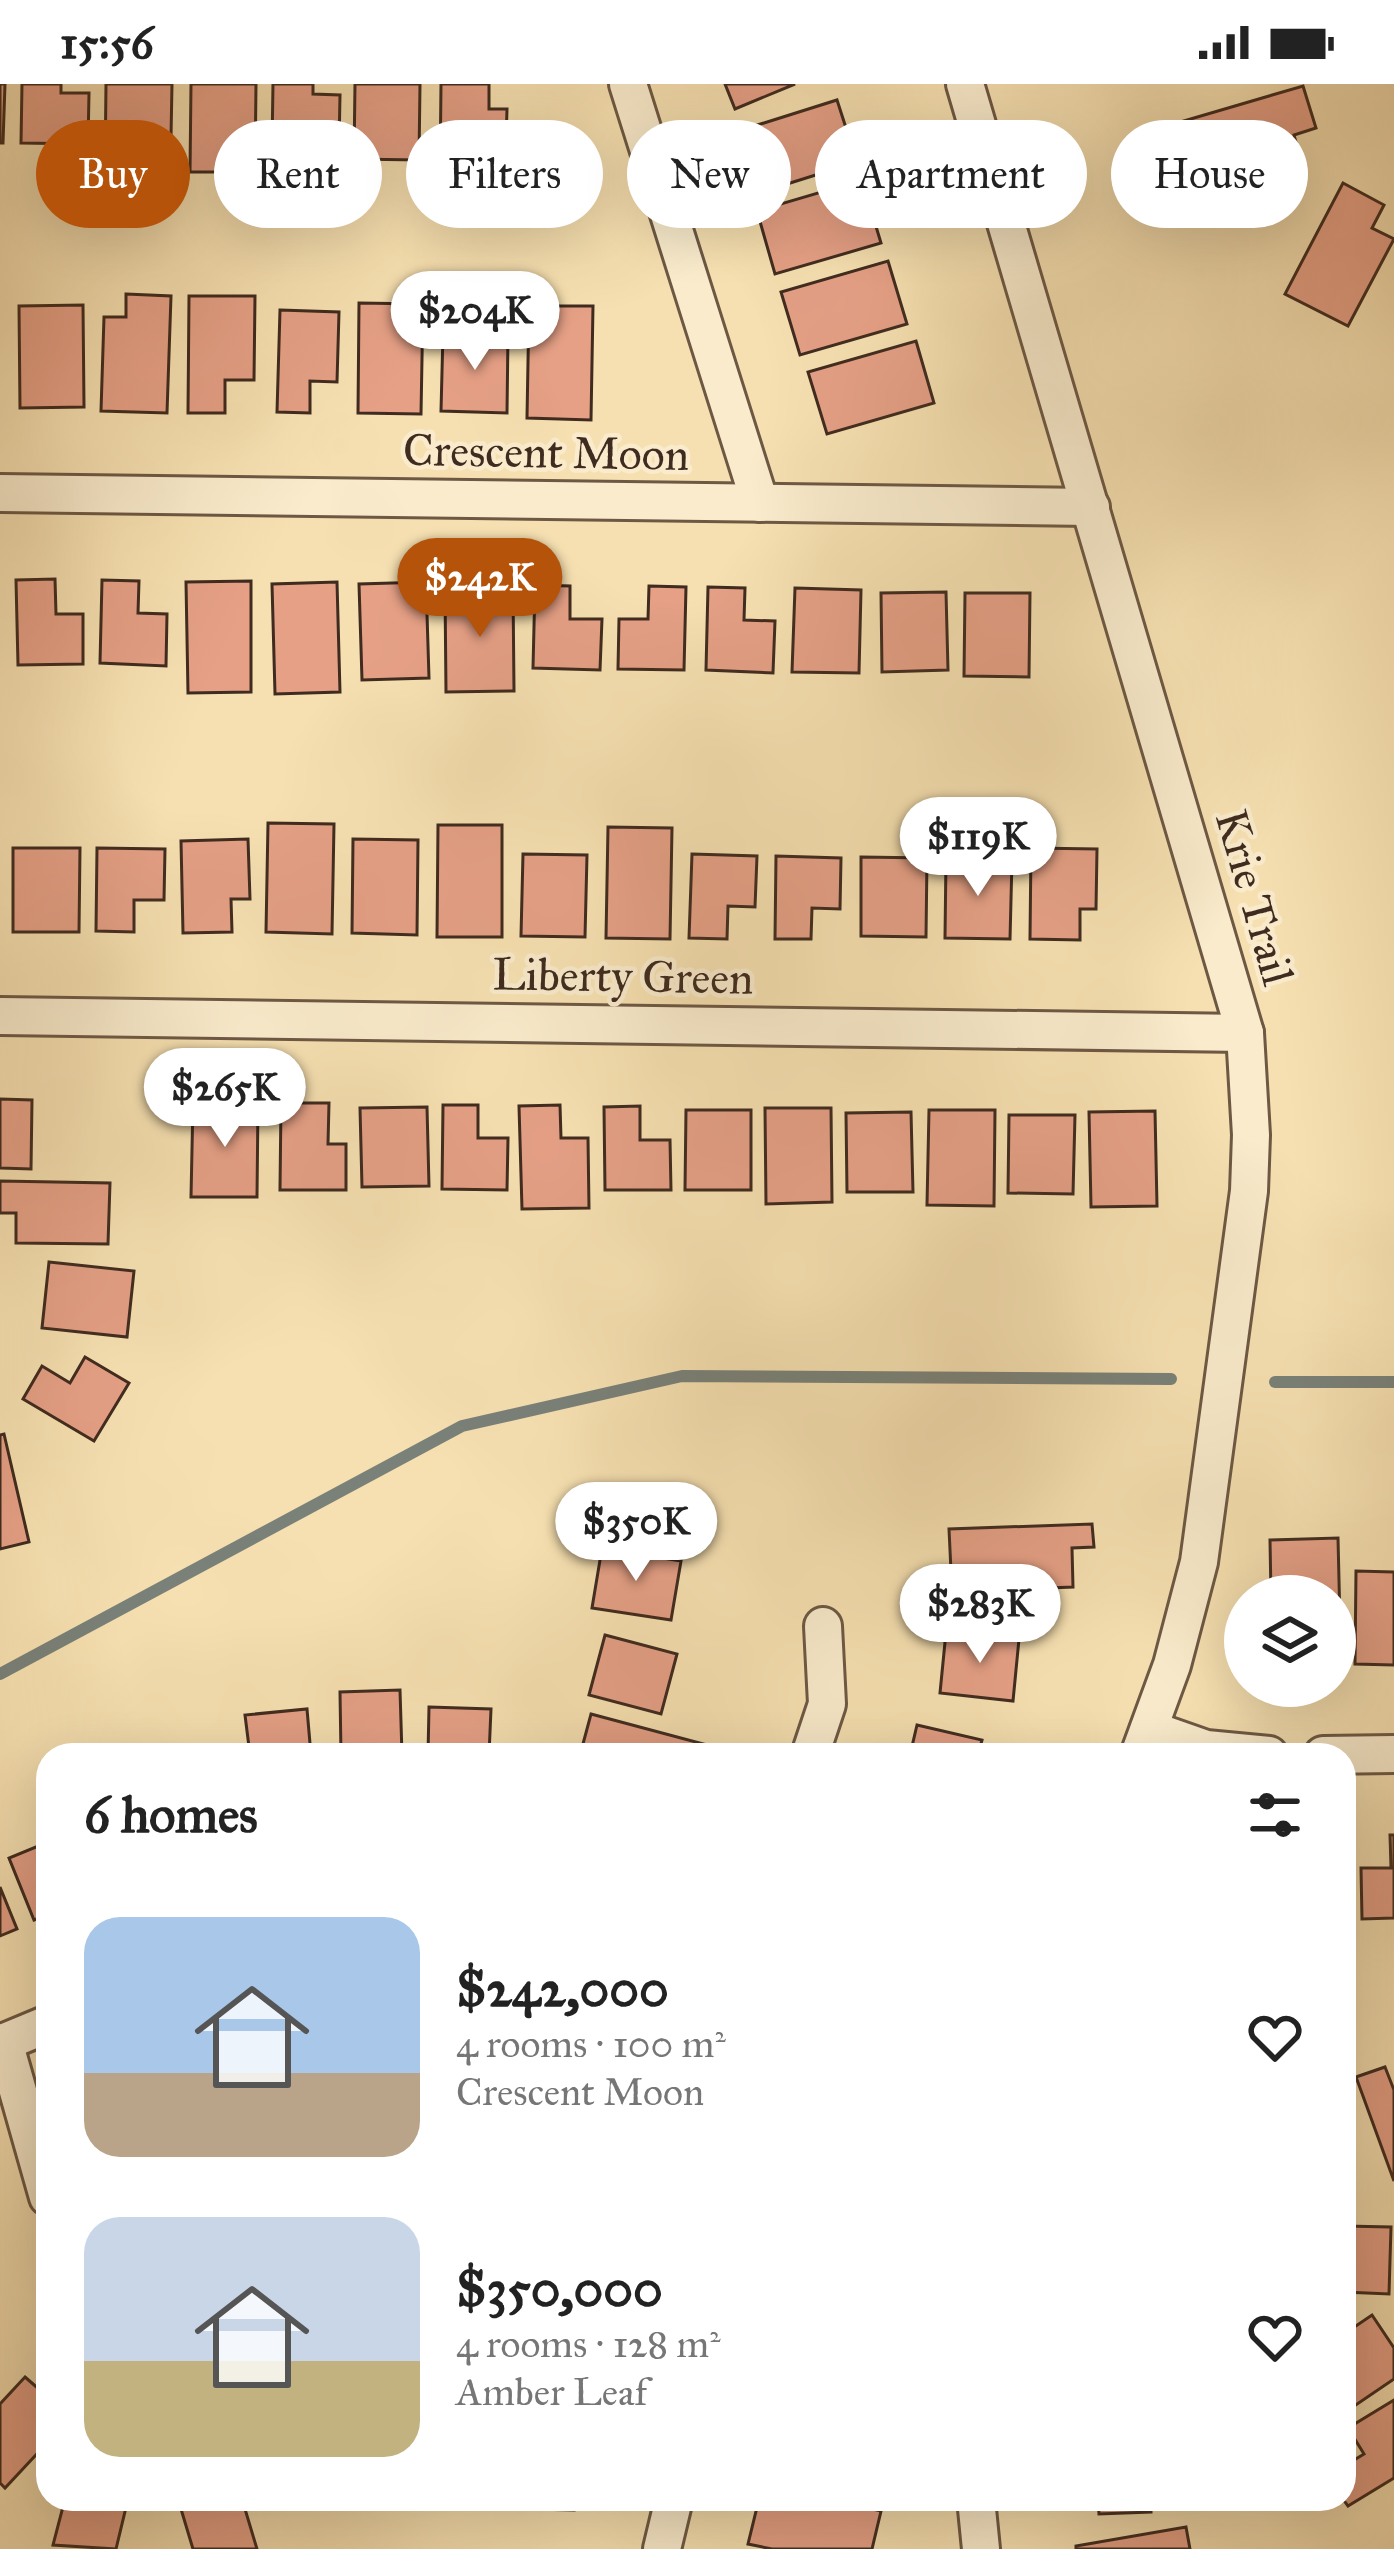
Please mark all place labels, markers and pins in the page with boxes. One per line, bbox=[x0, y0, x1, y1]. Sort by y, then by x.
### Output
pin: $204K bbox=[391, 271, 559, 373]
pin: $242K bbox=[396, 538, 564, 640]
pin: $119K bbox=[894, 797, 1062, 899]
pin: $265K bbox=[141, 1048, 309, 1150]
pin: $350K bbox=[552, 1482, 720, 1584]
pin: $283K bbox=[896, 1564, 1064, 1666]

